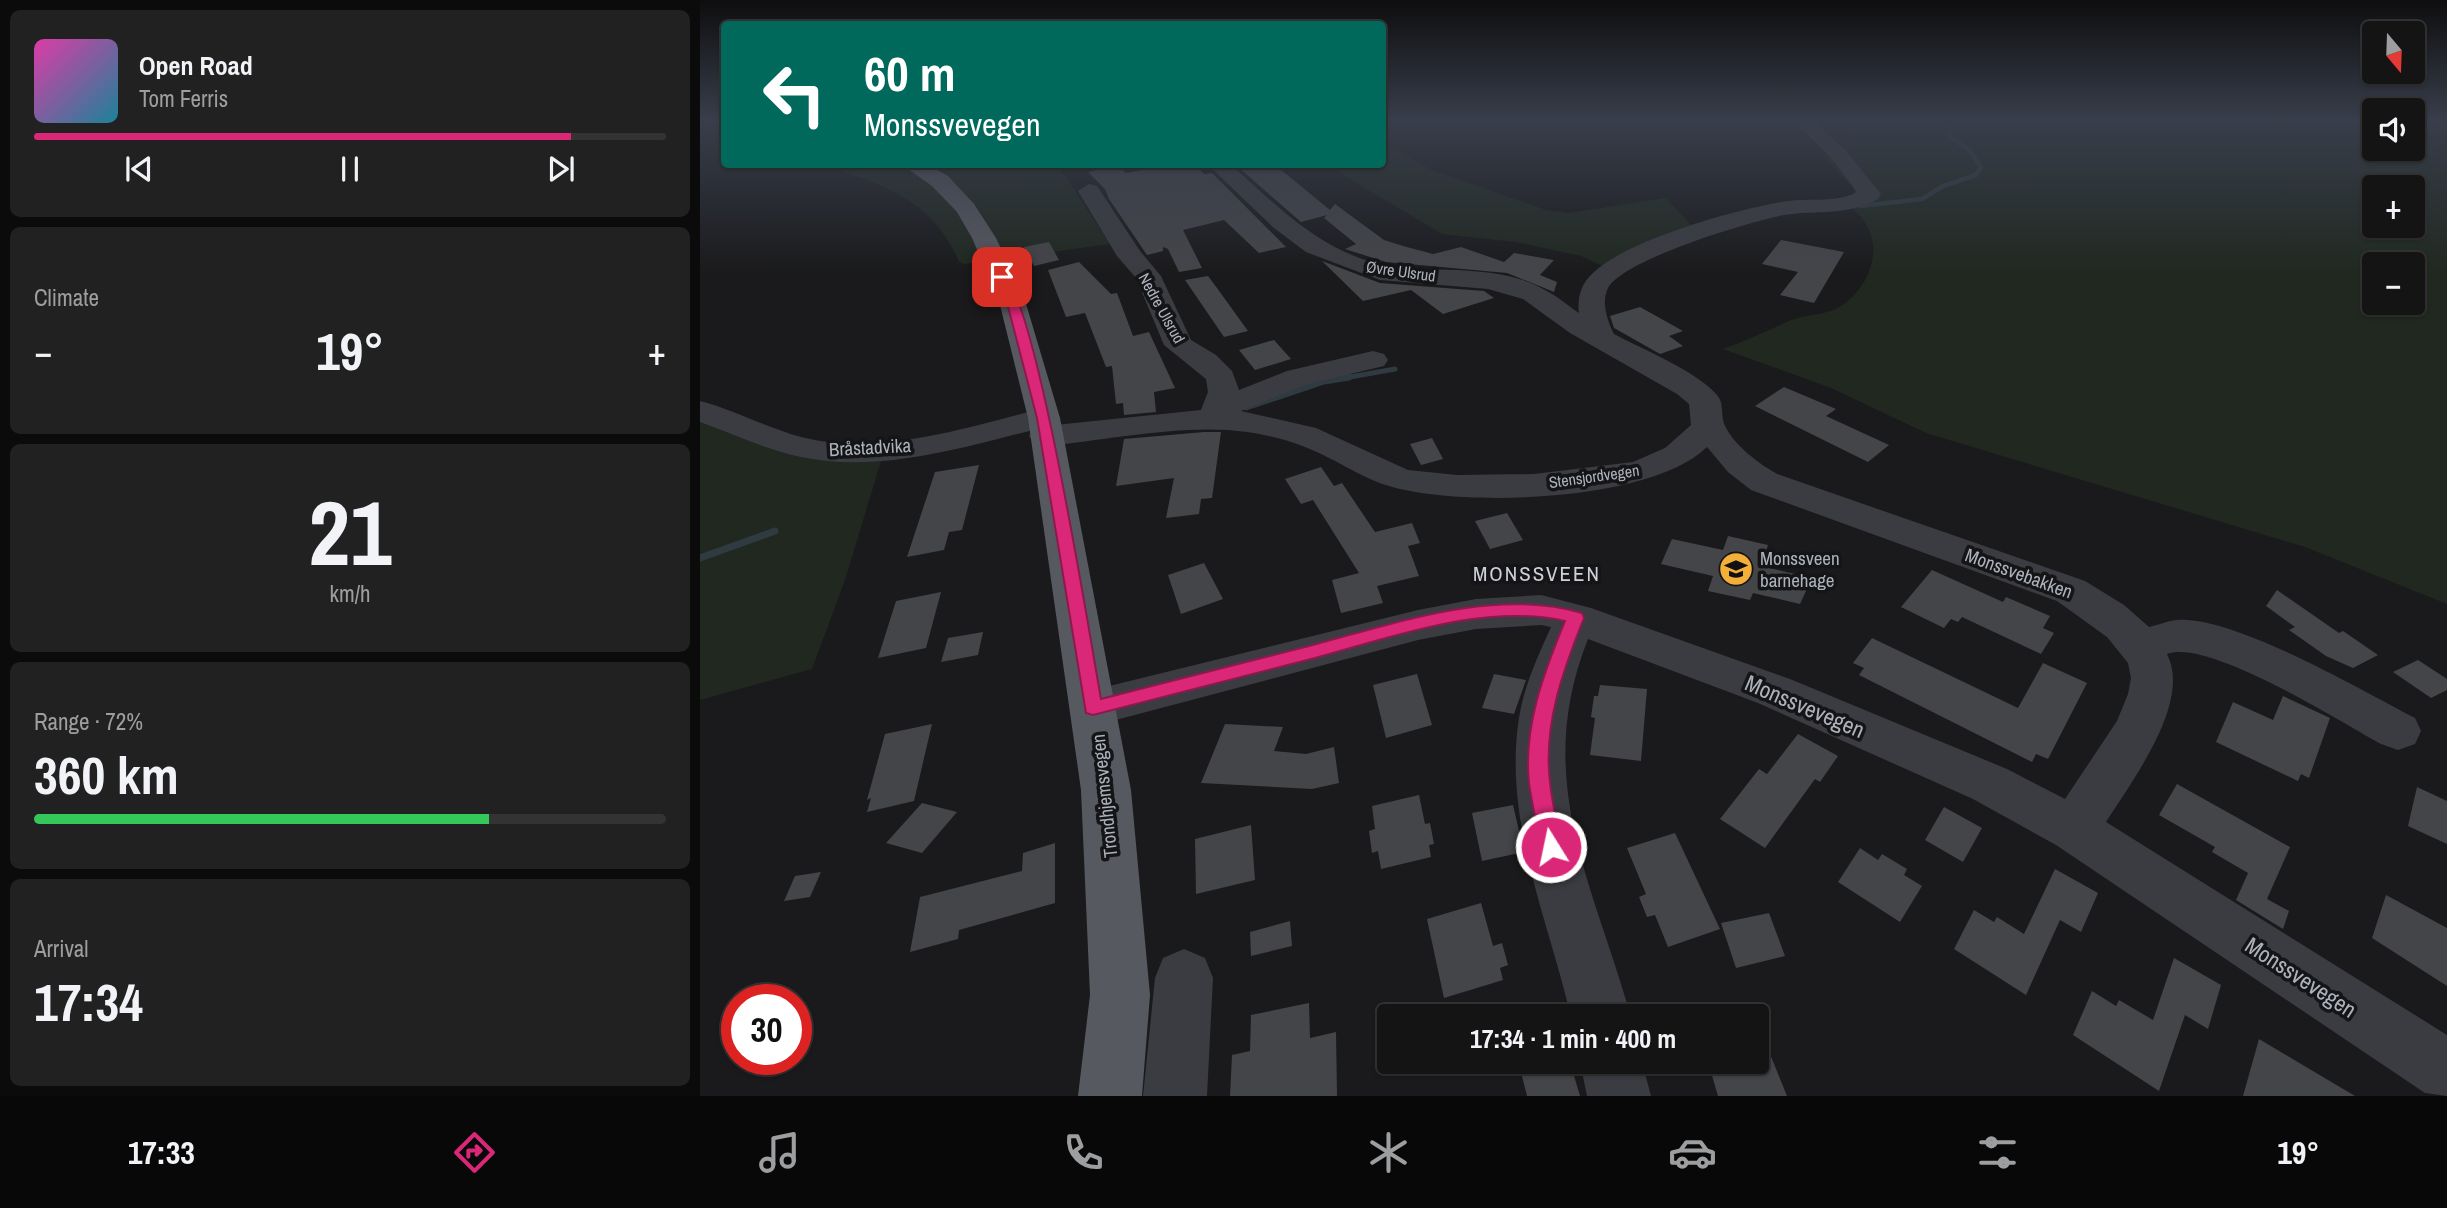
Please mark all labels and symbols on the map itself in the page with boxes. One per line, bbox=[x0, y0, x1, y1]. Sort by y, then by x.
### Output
north arrow bbox=[2362, 21, 2426, 84]
pin bbox=[972, 247, 1032, 307]
street label: Øvre Ulsrud bbox=[1365, 255, 1437, 287]
street label: Nedre Ulsrud bbox=[1134, 269, 1190, 347]
street label: Bråstadvika bbox=[828, 432, 912, 462]
street label: Stensjordvegen bbox=[1547, 459, 1641, 493]
street label: Monssvebakken bbox=[1962, 542, 2076, 604]
place label: Monssveen barnehage bbox=[1760, 545, 1840, 593]
school or university icon: Monssveen barnehage bbox=[1717, 550, 1755, 588]
district label: MONSSVEEN bbox=[1473, 559, 1601, 588]
street label: Monssvevegen bbox=[1741, 667, 1869, 745]
street label: Trondhjemsvegen bbox=[1085, 733, 1123, 859]
position arrow bbox=[1514, 810, 1588, 884]
street label: Monssvevegen bbox=[2239, 929, 2363, 1025]
speed limit sign: 30 bbox=[721, 984, 812, 1075]

